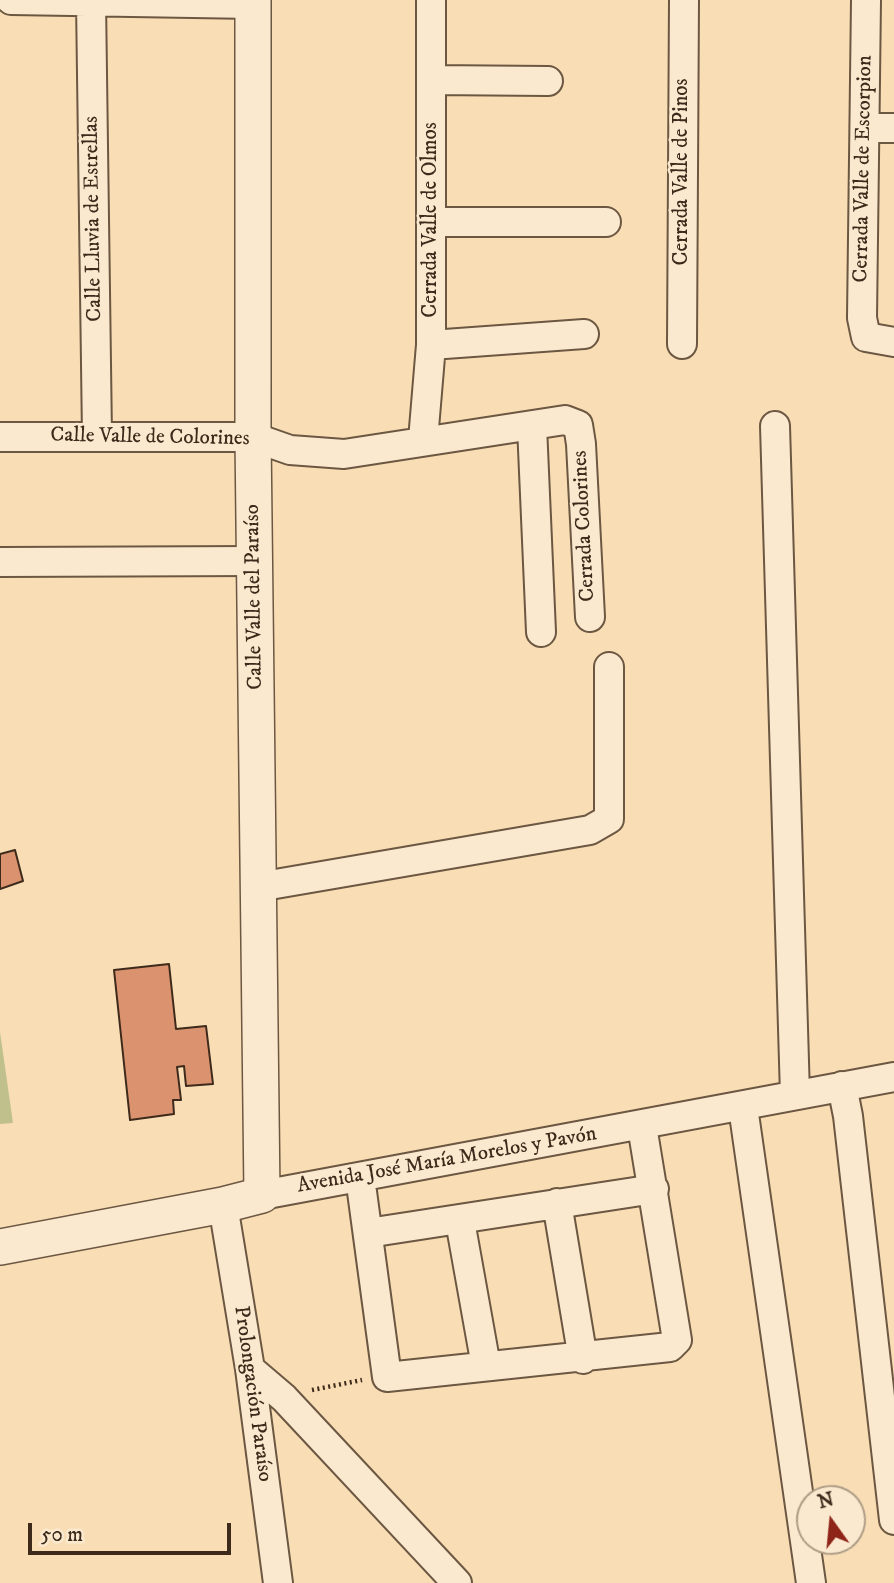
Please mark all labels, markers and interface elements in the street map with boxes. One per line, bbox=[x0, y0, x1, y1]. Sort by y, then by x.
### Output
street label: Cerrada Valle de Escorpion bbox=[849, 55, 879, 283]
street label: Cerrada Valle de Pinos bbox=[670, 78, 696, 266]
street label: Calle Lluvia de Estrellas bbox=[80, 116, 108, 322]
street label: Cerrada Valle de Olmos bbox=[419, 122, 445, 318]
street label: Calle Valle de Colorines bbox=[50, 424, 250, 452]
street label: Cerrada Colorines bbox=[568, 450, 602, 602]
street label: Calle Valle del Paraíso bbox=[241, 504, 269, 690]
street label: Avenida José María Morelos y Pavón bbox=[295, 1122, 599, 1200]
street label: Prolongación Paraíso bbox=[227, 1304, 277, 1484]
north arrow bbox=[796, 1485, 866, 1555]
text: N bbox=[815, 1488, 836, 1514]
scale bar bbox=[32, 1510, 234, 1554]
text: 50 m bbox=[41, 1522, 83, 1548]

